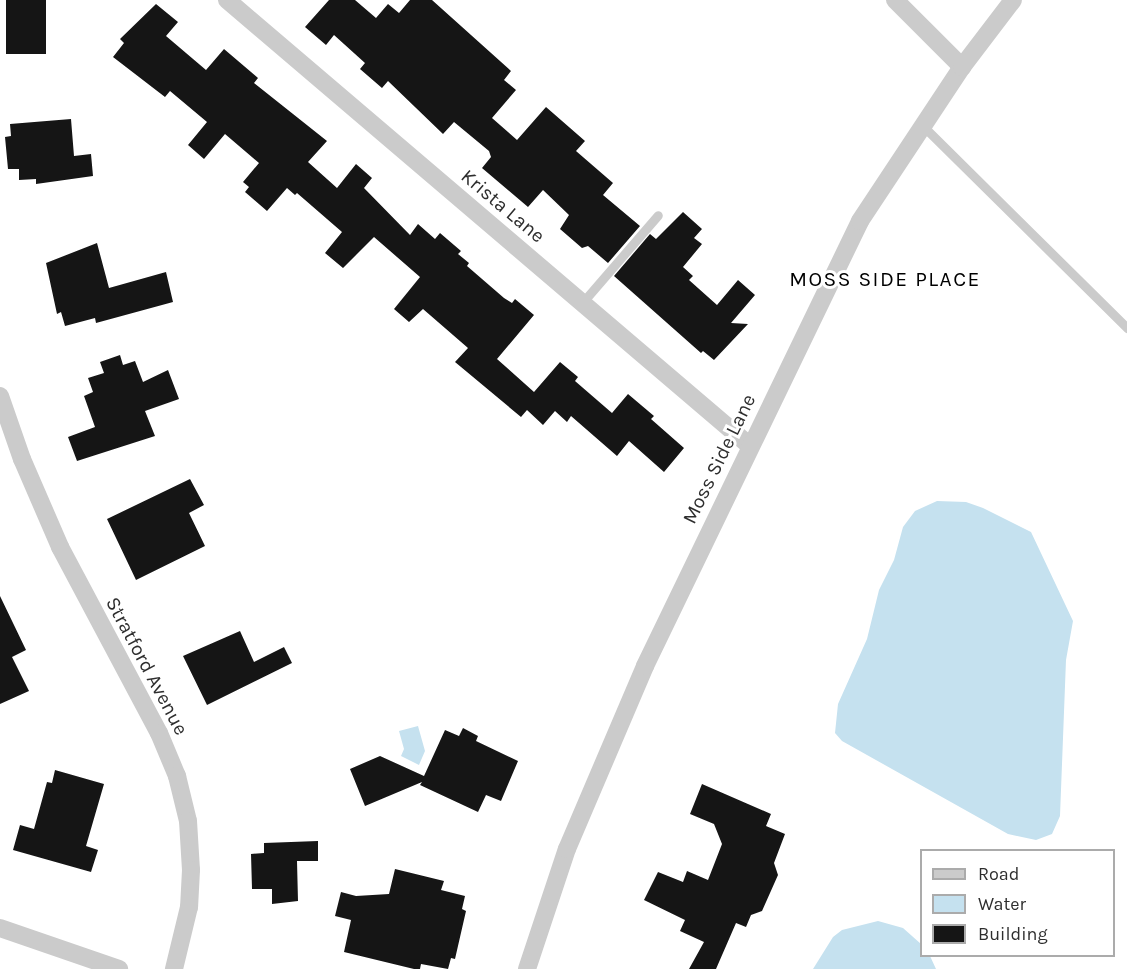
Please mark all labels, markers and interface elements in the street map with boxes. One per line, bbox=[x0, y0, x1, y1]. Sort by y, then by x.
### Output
street label: Krista Lane bbox=[456, 164, 550, 248]
district label: MOSS SIDE PLACE bbox=[789, 266, 981, 292]
street label: Moss Side Lane bbox=[677, 390, 761, 528]
street label: Stratford Avenue bbox=[101, 593, 193, 739]
legend bbox=[920, 849, 1115, 957]
text: Road bbox=[978, 863, 1019, 885]
text: Water bbox=[978, 893, 1026, 915]
text: Building bbox=[978, 923, 1048, 945]

